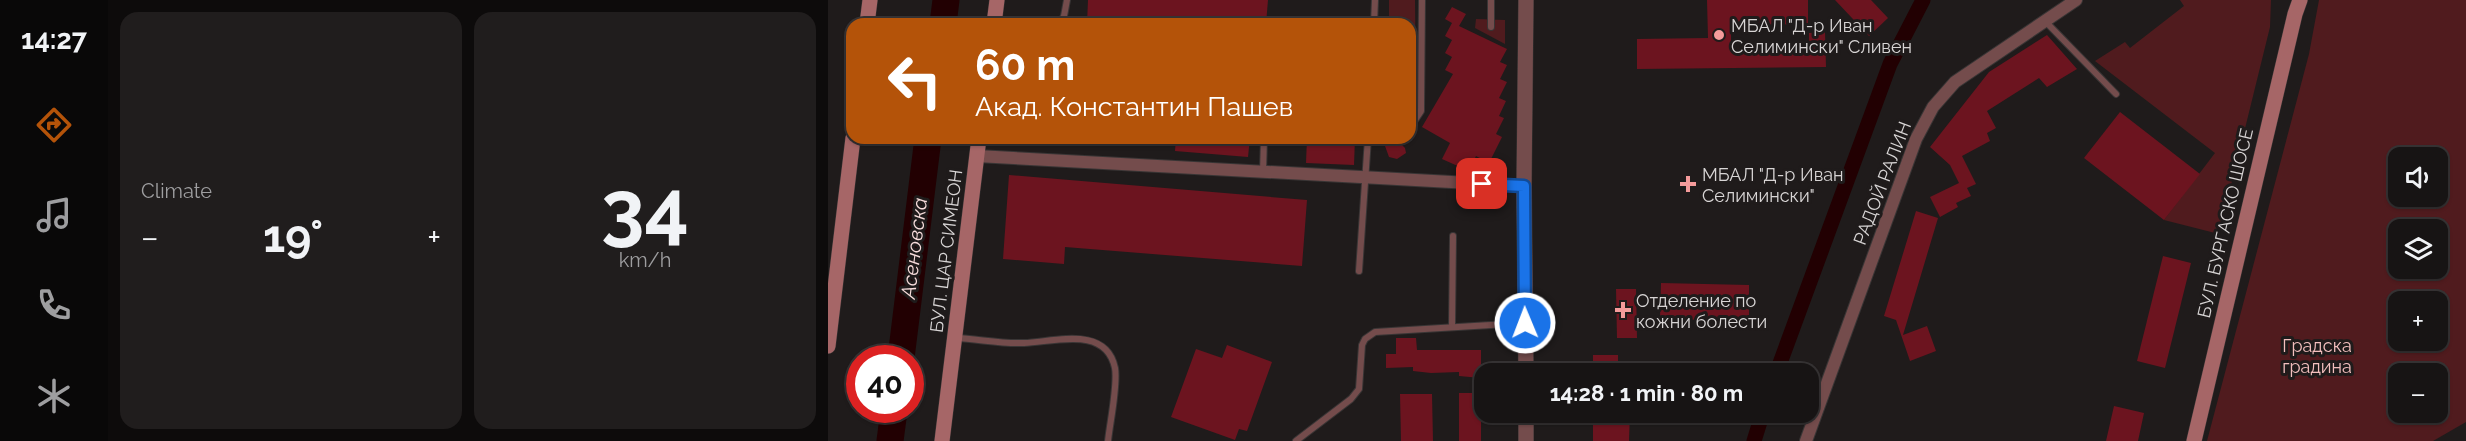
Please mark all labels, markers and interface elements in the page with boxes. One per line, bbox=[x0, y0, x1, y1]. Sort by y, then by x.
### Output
place label: МБАЛ "Д-р Иван Селимински" Сливен bbox=[1731, 15, 1912, 57]
text: 14:27 bbox=[21, 24, 87, 55]
marker: МБАЛ "Д-р Иван Селимински" Сливен bbox=[1712, 28, 1726, 42]
text: 60 m bbox=[975, 41, 1075, 90]
icon: left bbox=[876, 42, 954, 120]
text: Акад. Константин Пашев bbox=[975, 91, 1293, 122]
icon: directions bbox=[33, 104, 75, 146]
street label: РАДОЙ РАЛИН bbox=[1849, 118, 1915, 248]
street label: БУЛ. БУРГАСКО ШОСЕ bbox=[2193, 126, 2257, 320]
map controls bbox=[2388, 147, 2448, 423]
button: sound bbox=[2388, 147, 2448, 207]
pin bbox=[1456, 158, 1507, 209]
text: 34 bbox=[601, 163, 689, 254]
place label: МБАЛ "Д-р Иван Селимински" bbox=[1702, 164, 1844, 206]
icon: arrive bbox=[1465, 167, 1498, 200]
street label: БУЛ. ЦАР СИМЕОН bbox=[926, 168, 966, 334]
marker: МБАЛ "Д-р Иван Селимински" bbox=[1679, 175, 1697, 193]
text: Climate bbox=[141, 179, 212, 203]
icon: music bbox=[33, 194, 75, 236]
water label: Асеновска bbox=[896, 196, 932, 301]
text: 19° bbox=[263, 210, 323, 263]
text: − bbox=[141, 218, 159, 257]
text: + bbox=[427, 218, 441, 257]
button: layers bbox=[2388, 219, 2448, 279]
text: km/h bbox=[619, 248, 671, 272]
icon: phone bbox=[33, 284, 75, 326]
place label: Отделение по кожни болести bbox=[1636, 290, 1767, 332]
position arrow bbox=[1493, 291, 1557, 355]
button: + bbox=[2388, 291, 2448, 351]
marker: Отделение по кожни болести bbox=[1614, 301, 1632, 319]
park label: Градска градина bbox=[2282, 335, 2352, 377]
speed limit sign: 40 bbox=[846, 345, 924, 423]
button: − bbox=[2388, 363, 2448, 423]
icon: climate bbox=[33, 375, 75, 417]
text: 14:28 · 1 min · 80 m bbox=[1550, 380, 1743, 406]

